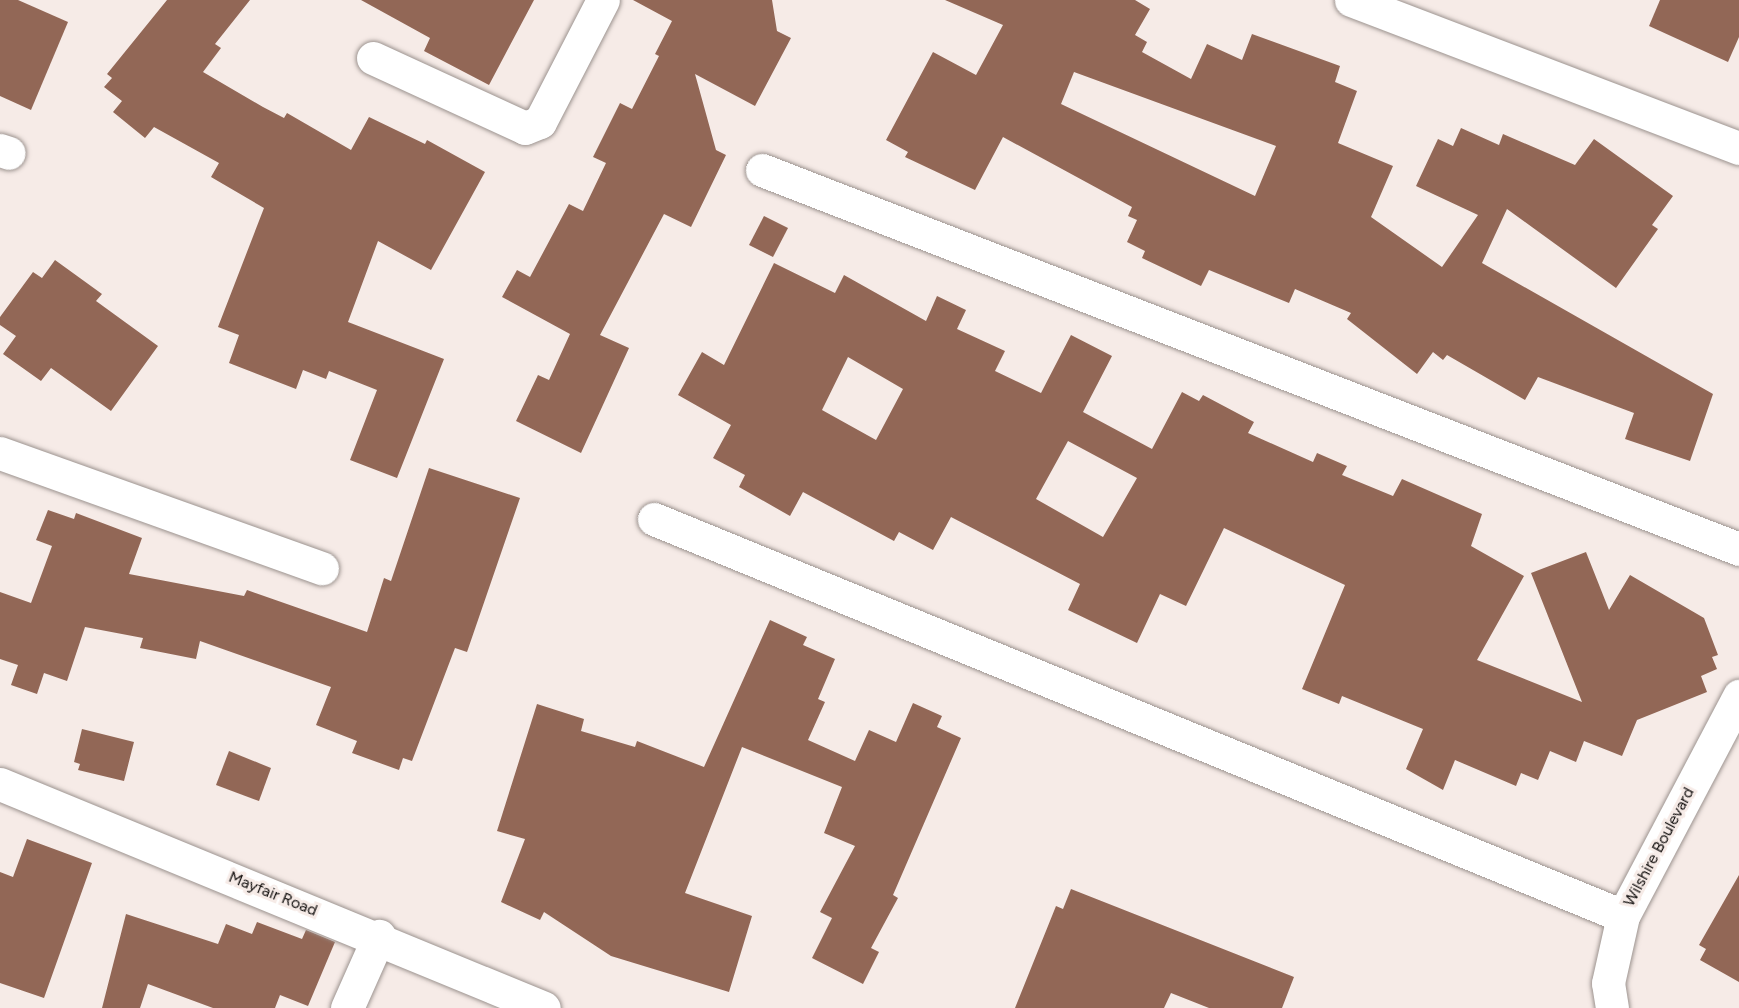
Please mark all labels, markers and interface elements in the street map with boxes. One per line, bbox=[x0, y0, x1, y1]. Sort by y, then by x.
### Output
street label: Wilshire Boulevard bbox=[1620, 784, 1698, 910]
street label: Mayfair Road bbox=[226, 868, 320, 920]

